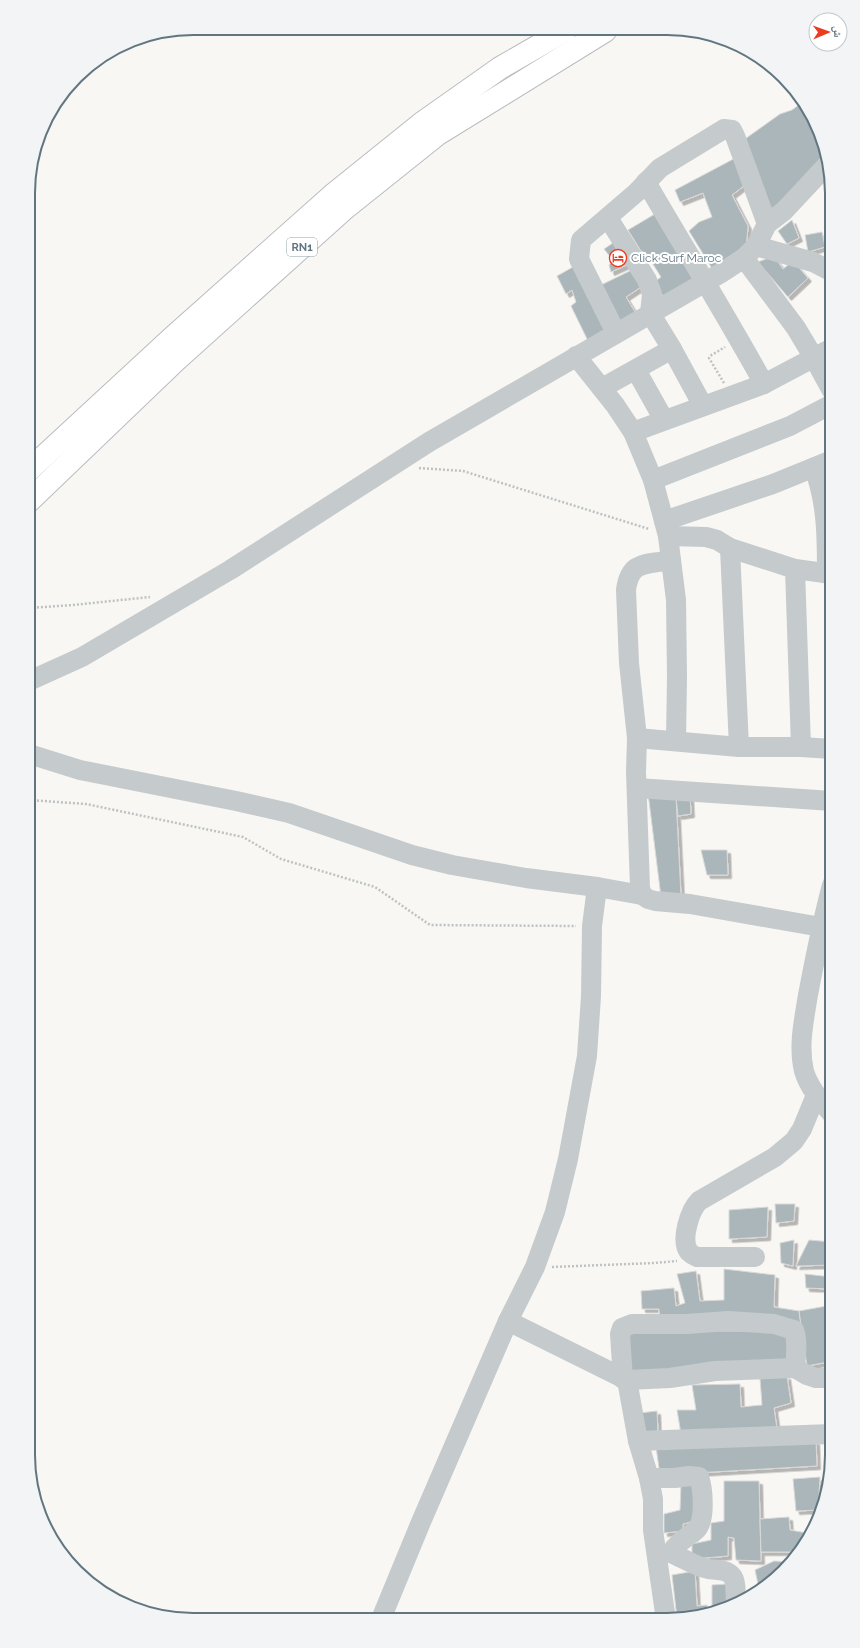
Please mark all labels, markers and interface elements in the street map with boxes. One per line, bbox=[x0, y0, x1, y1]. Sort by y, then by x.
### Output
north arrow bbox=[808, 12, 848, 52]
text: ش bbox=[830, 26, 844, 38]
road number: RN1 bbox=[287, 238, 317, 256]
hotel icon: Click Surf Maroc bbox=[608, 248, 628, 268]
place label: Click Surf Maroc bbox=[631, 251, 722, 265]

